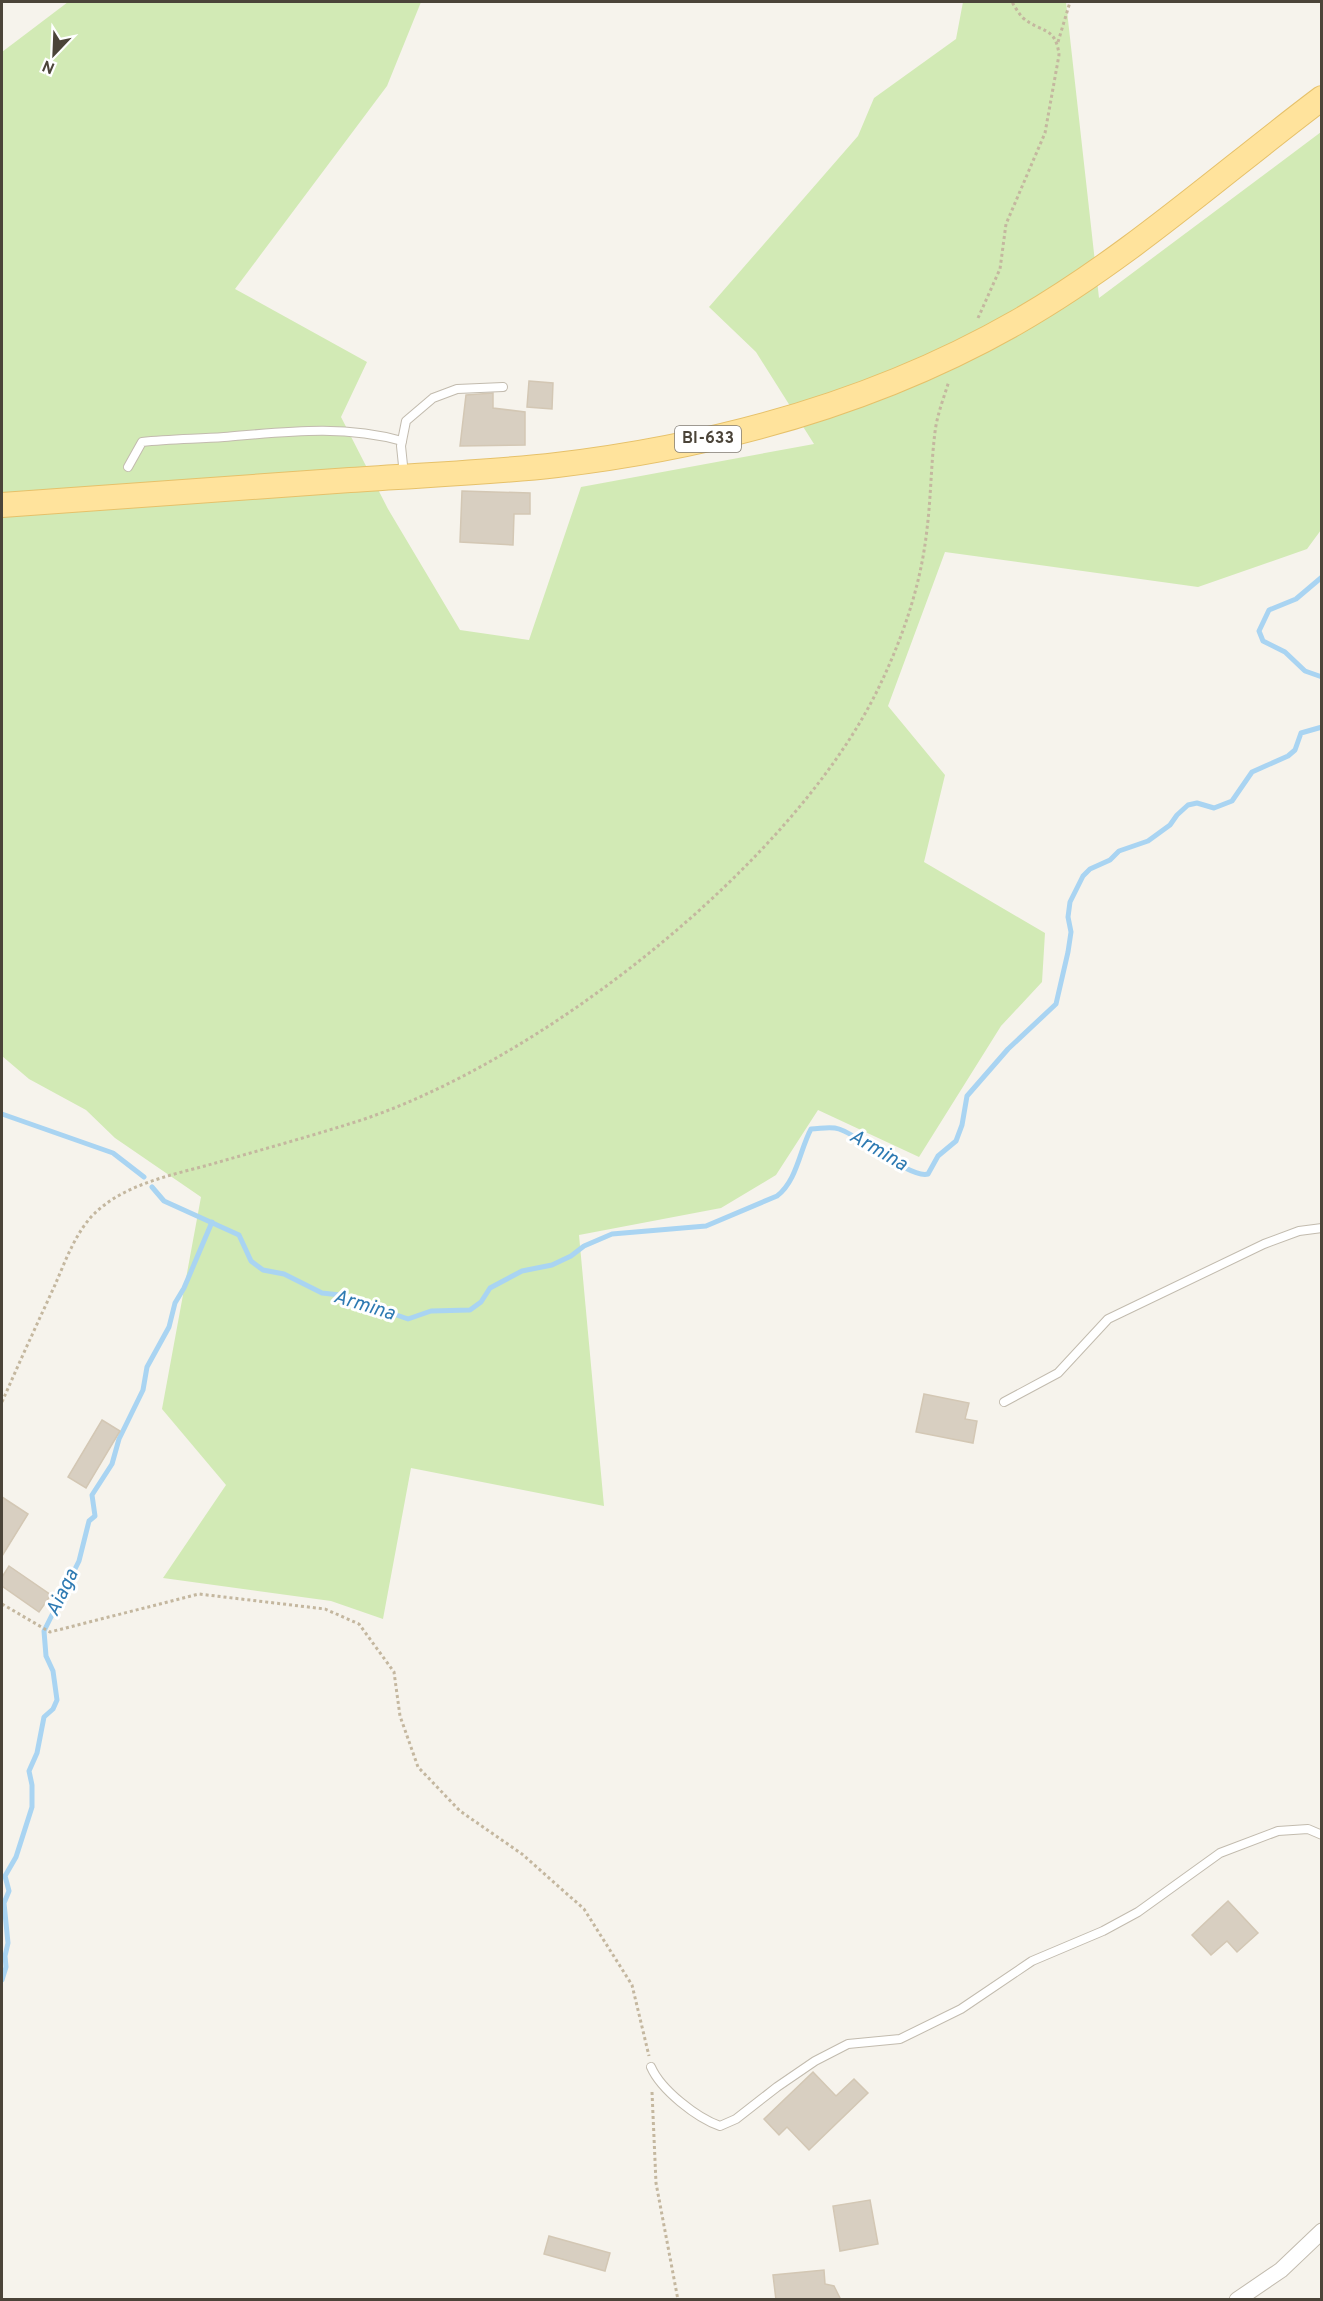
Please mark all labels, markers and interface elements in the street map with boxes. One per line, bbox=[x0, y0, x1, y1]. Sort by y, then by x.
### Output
north arrow bbox=[24, 24, 84, 84]
text: N bbox=[40, 55, 58, 77]
road number: BI-633 bbox=[675, 426, 741, 452]
water label: Armina bbox=[844, 1124, 912, 1178]
water label: Armina bbox=[330, 1284, 399, 1328]
water label: Aiaga bbox=[40, 1564, 86, 1621]

